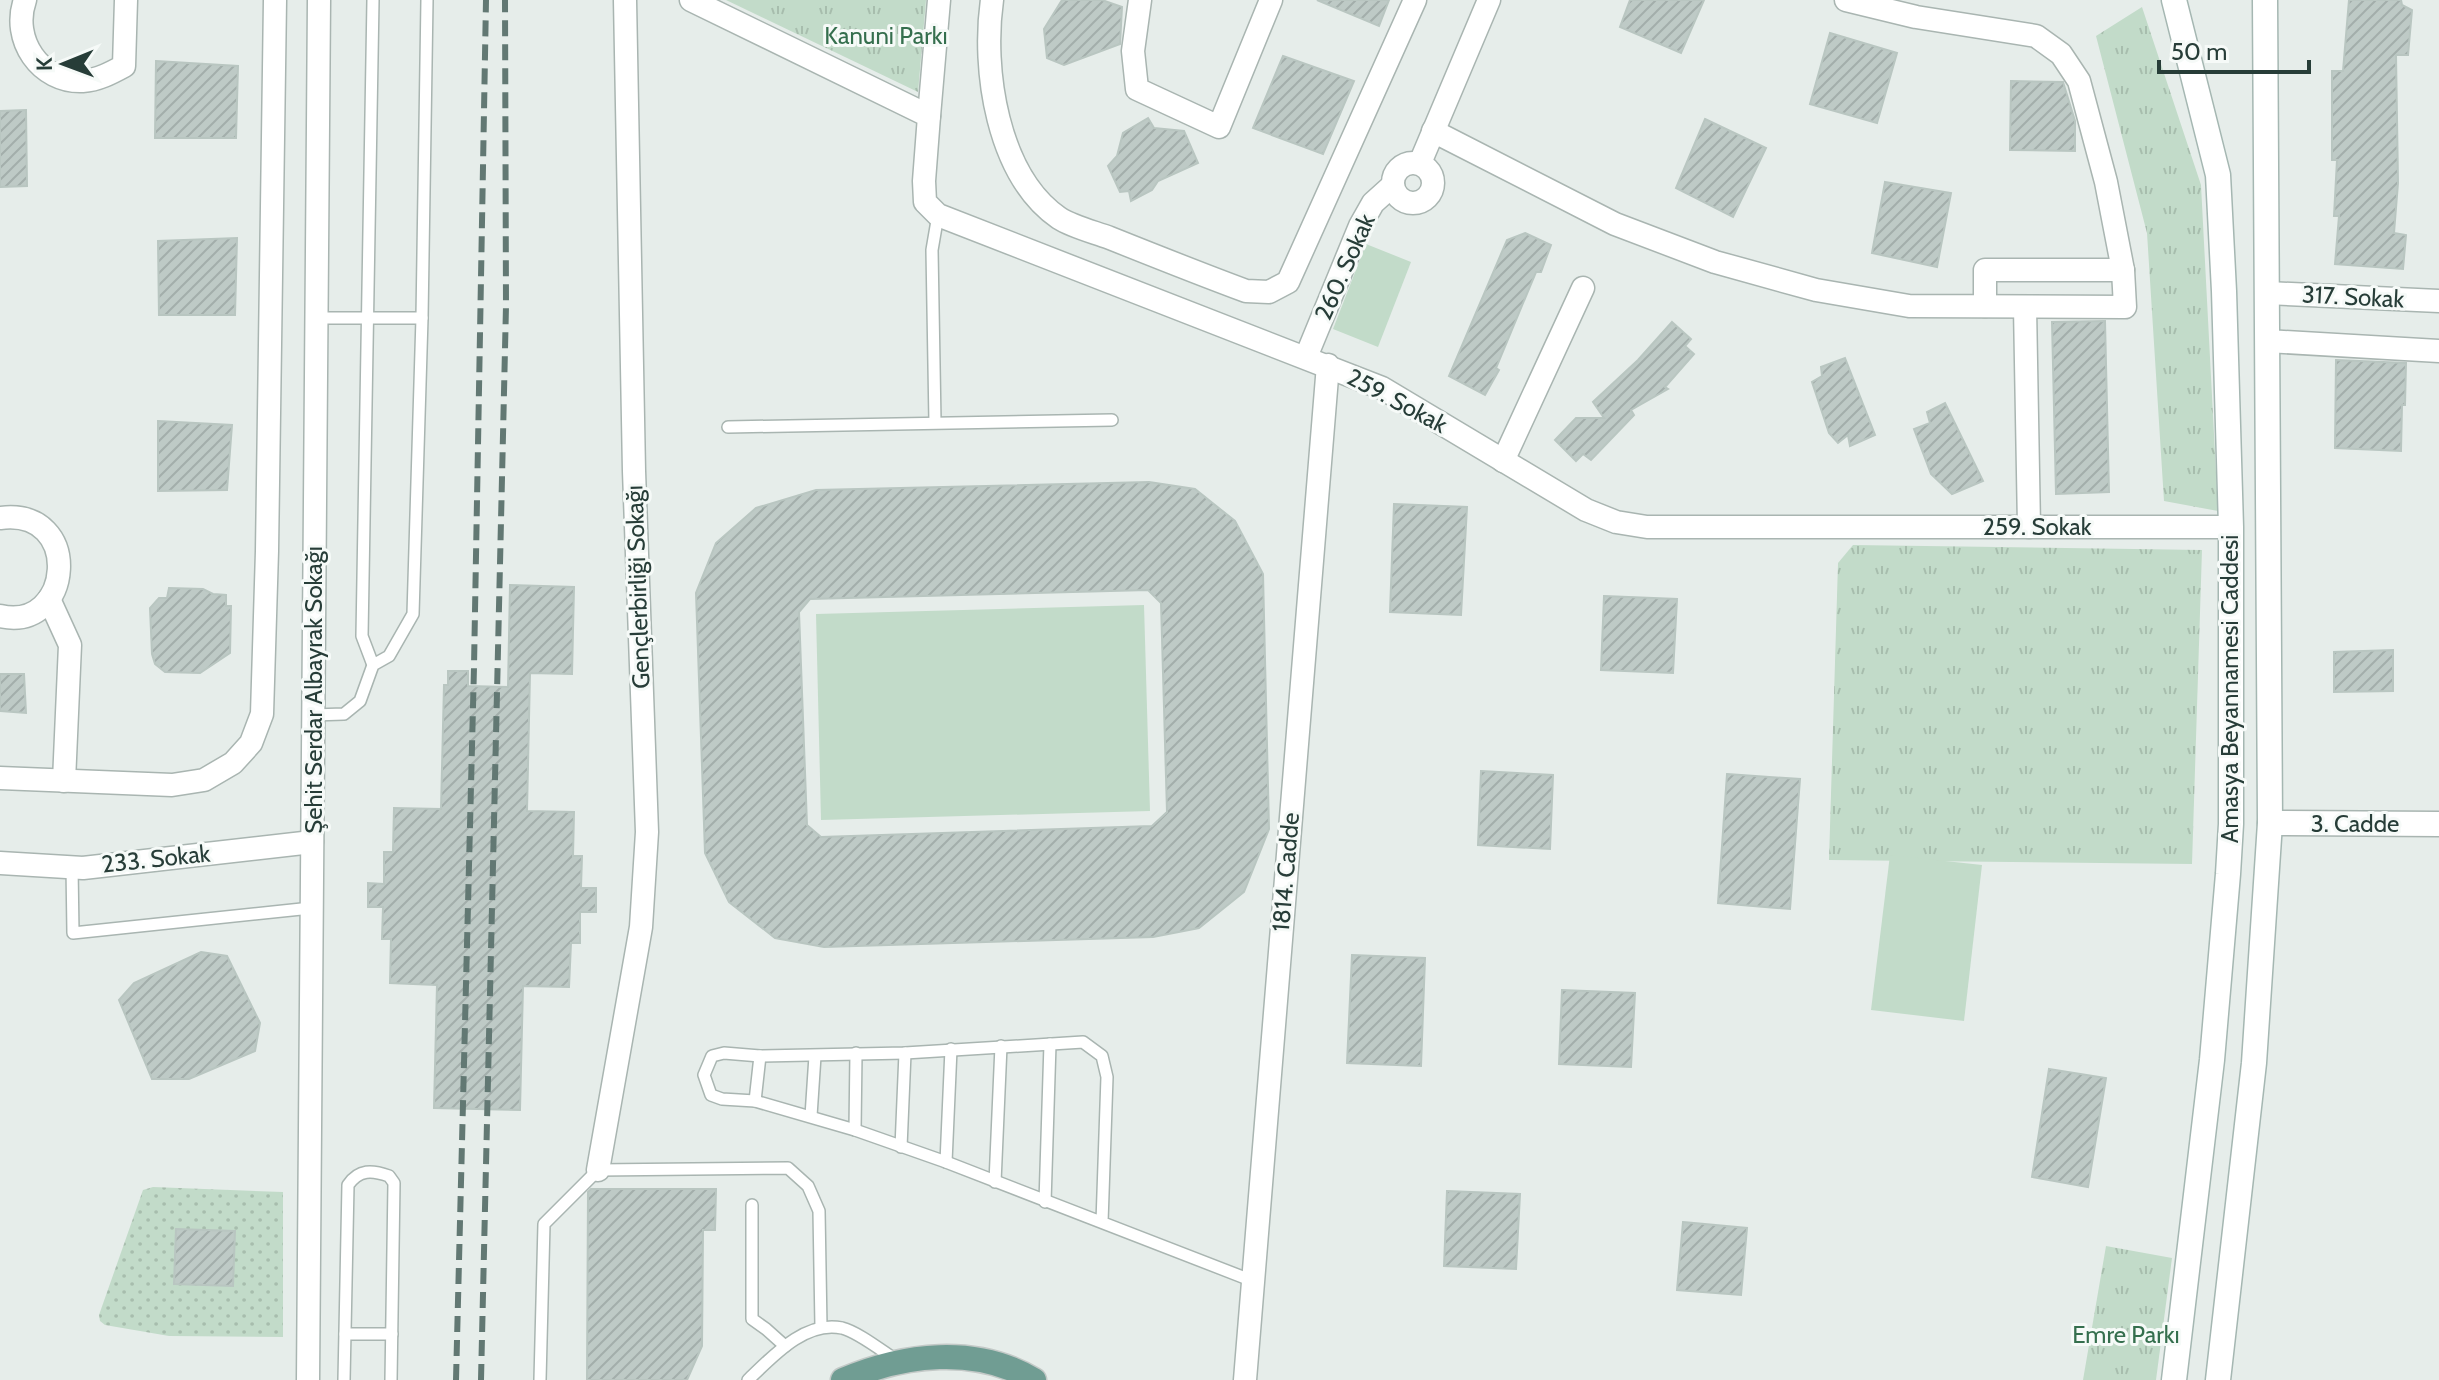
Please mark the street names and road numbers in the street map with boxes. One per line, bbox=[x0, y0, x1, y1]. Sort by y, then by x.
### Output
street label: 260. Sokak bbox=[1308, 209, 1381, 324]
street label: 317. Sokak bbox=[2301, 279, 2405, 314]
street label: 259. Sokak bbox=[1342, 362, 1452, 439]
street label: Gençlerbirliği Sokağı bbox=[619, 485, 656, 689]
street label: 259. Sokak bbox=[1982, 512, 2092, 541]
street label: Amasya Beyannamesi Caddesi bbox=[2215, 535, 2244, 843]
street label: Şehit Serdar Albayrak Sokağı bbox=[299, 546, 328, 834]
street label: 3. Cadde bbox=[2311, 809, 2399, 838]
street label: 1814. Cadde bbox=[1266, 811, 1305, 933]
street label: 233. Sokak bbox=[100, 838, 212, 879]

